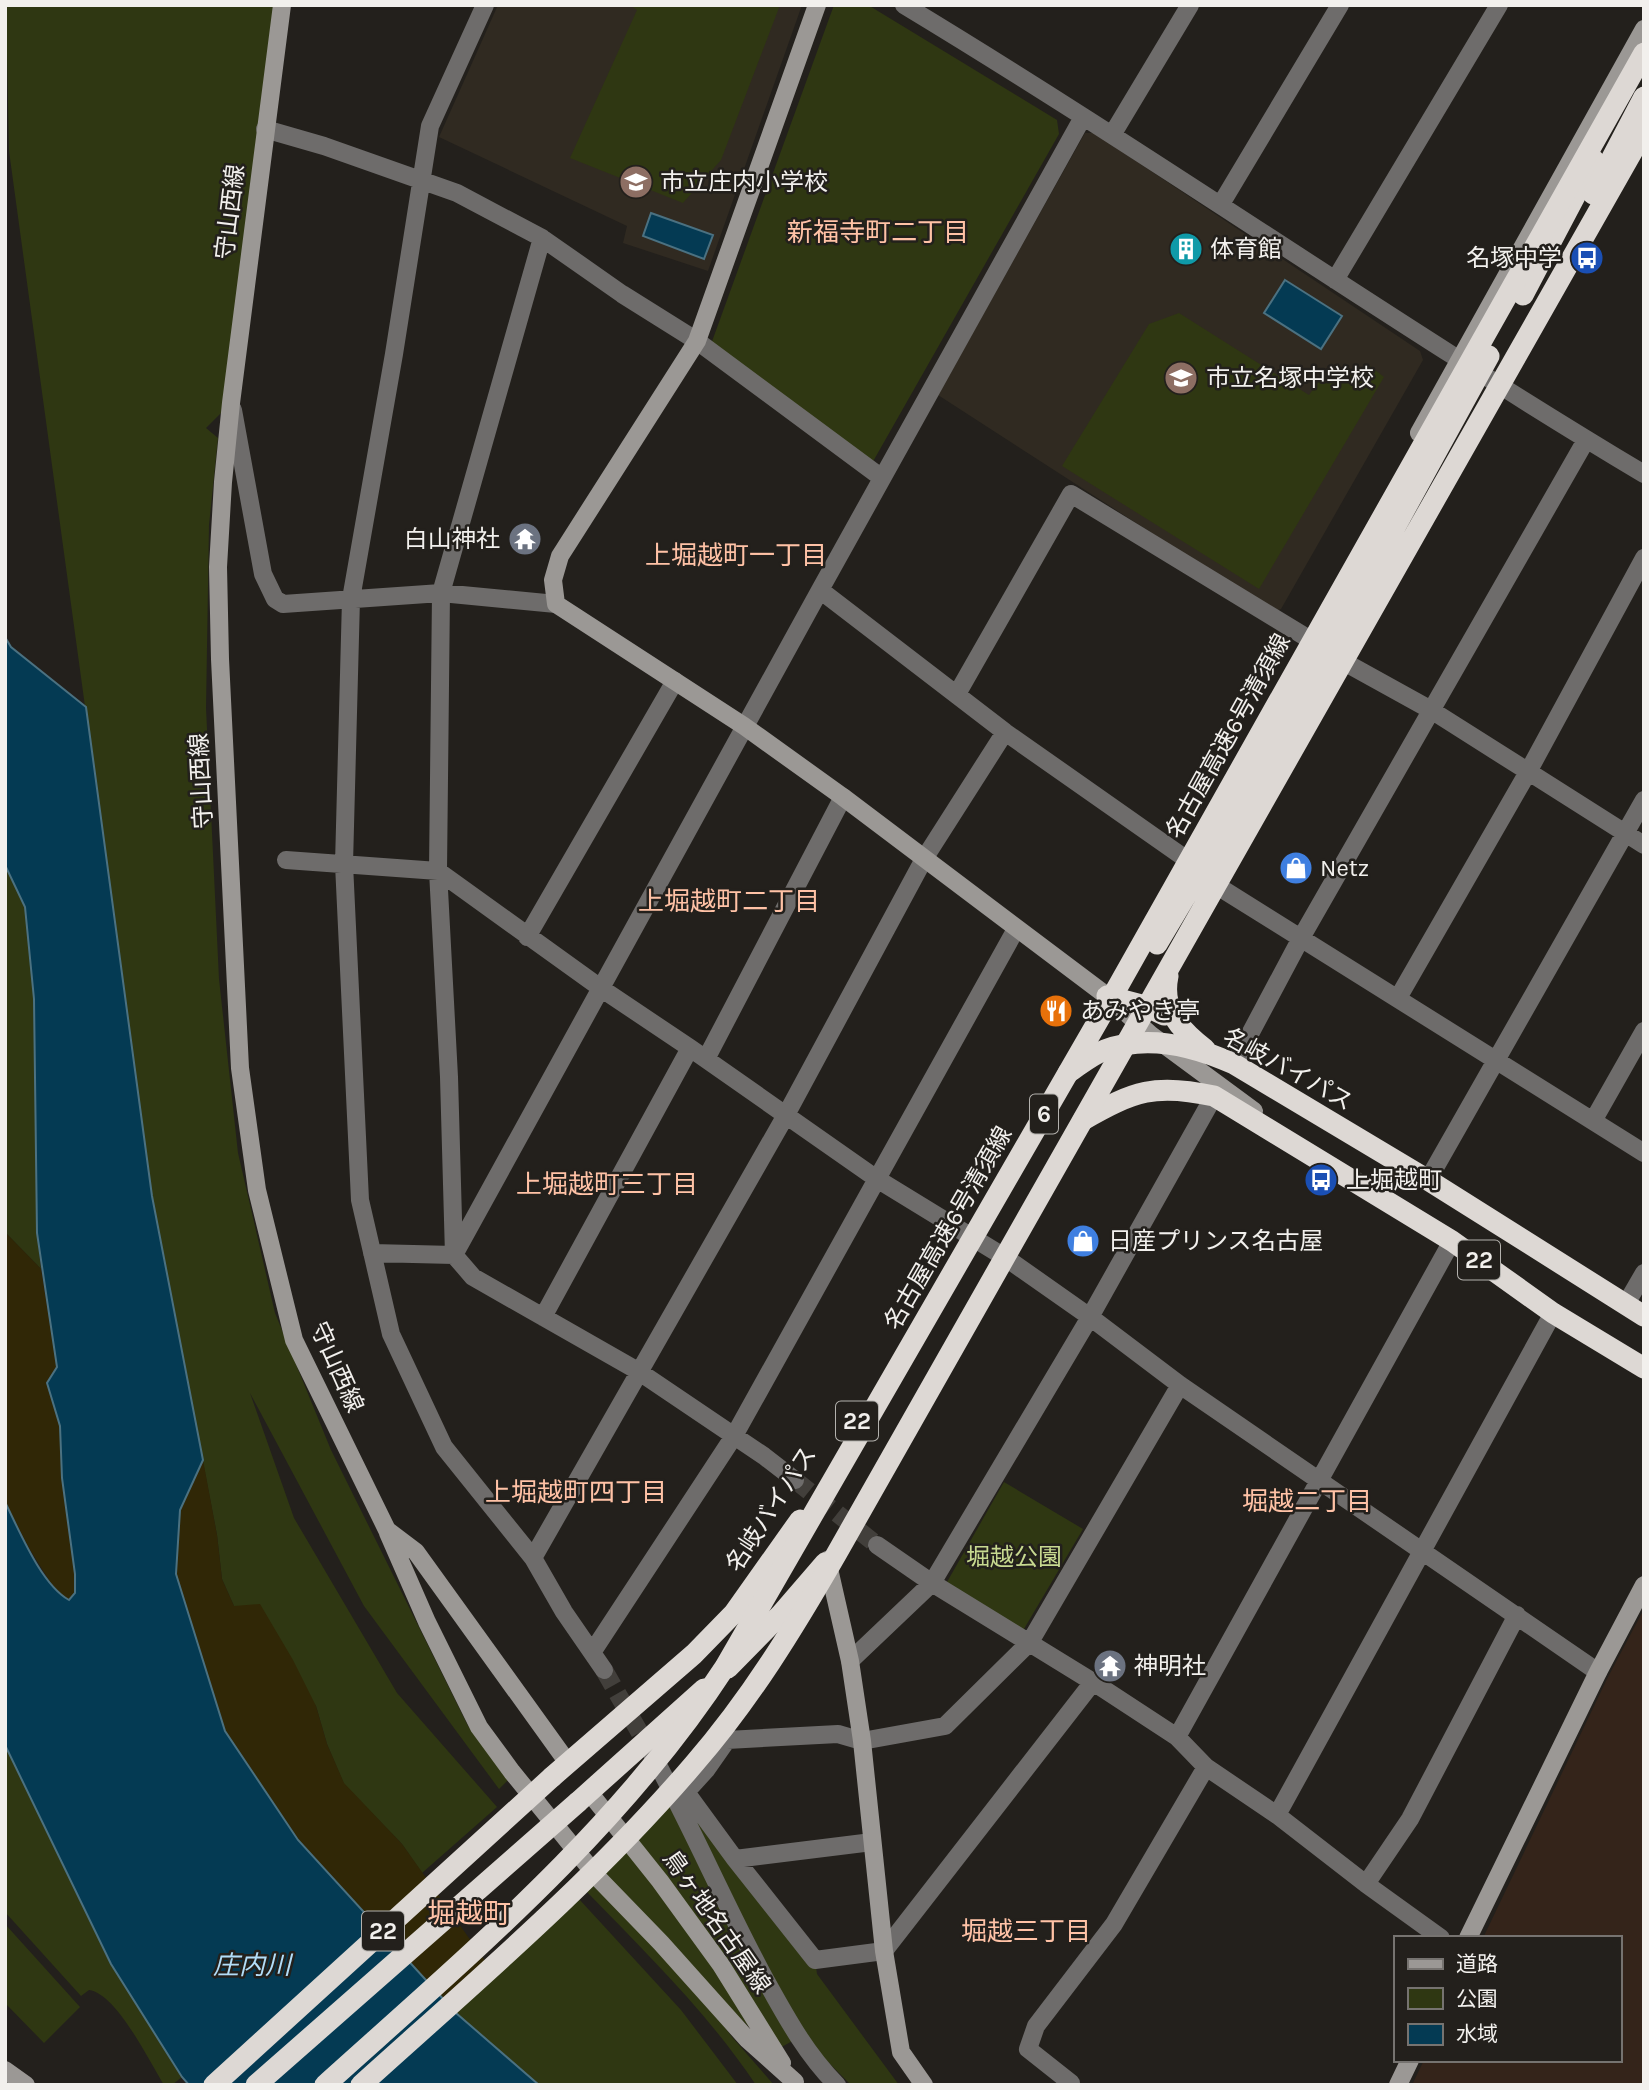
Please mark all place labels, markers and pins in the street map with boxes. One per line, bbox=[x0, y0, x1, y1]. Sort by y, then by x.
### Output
school or university icon: 市立庄内小学校 bbox=[617, 163, 655, 201]
place label: 市立庄内小学校 bbox=[660, 168, 828, 196]
building icon: 体育館 bbox=[1167, 230, 1205, 268]
place label: 体育館 bbox=[1210, 235, 1282, 263]
bus stop icon: 名塚中学 bbox=[1568, 239, 1606, 277]
place label: 名塚中学 bbox=[1466, 244, 1562, 272]
school or university icon: 市立名塚中学校 bbox=[1162, 359, 1200, 397]
place label: 市立名塚中学校 bbox=[1206, 364, 1374, 392]
temple icon: 白山神社 bbox=[506, 520, 544, 558]
place label: 白山神社 bbox=[404, 525, 500, 553]
shop icon: Netz bbox=[1277, 849, 1315, 887]
place label: Netz bbox=[1320, 854, 1369, 882]
restaurant icon: あみやき亭 bbox=[1037, 992, 1075, 1030]
place label: あみやき亭 bbox=[1080, 997, 1200, 1025]
bus stop icon: 上堀越町 bbox=[1302, 1161, 1340, 1199]
place label: 上堀越町 bbox=[1346, 1166, 1442, 1194]
shop icon: 日産プリンス名古屋 bbox=[1064, 1222, 1102, 1260]
place label: 日産プリンス名古屋 bbox=[1108, 1227, 1324, 1255]
temple icon: 神明社 bbox=[1091, 1647, 1129, 1685]
place label: 神明社 bbox=[1134, 1652, 1206, 1680]

